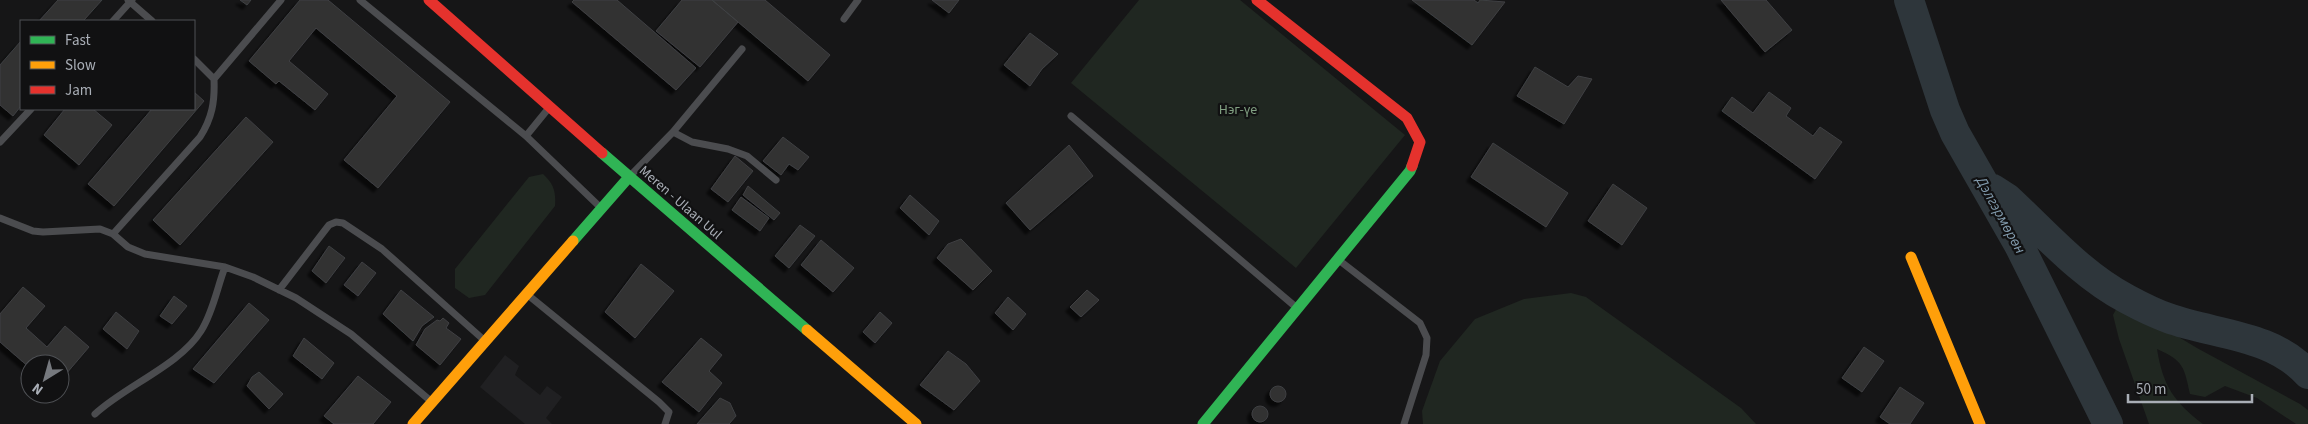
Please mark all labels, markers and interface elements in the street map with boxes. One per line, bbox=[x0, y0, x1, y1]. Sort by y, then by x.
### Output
legend bbox=[20, 20, 195, 110]
text: Fast bbox=[65, 30, 91, 51]
text: Slow bbox=[65, 55, 96, 76]
text: Jam bbox=[65, 80, 92, 101]
park label: Нэг-үе bbox=[1219, 100, 1257, 120]
street label: Meren - Ulaan Uul bbox=[635, 161, 726, 245]
water label: Дэлгэрмөрөн bbox=[1970, 172, 2030, 258]
north arrow bbox=[20, 354, 70, 404]
scale bar bbox=[2128, 372, 2252, 404]
text: N bbox=[28, 378, 48, 399]
text: 50 m bbox=[2136, 379, 2166, 400]

